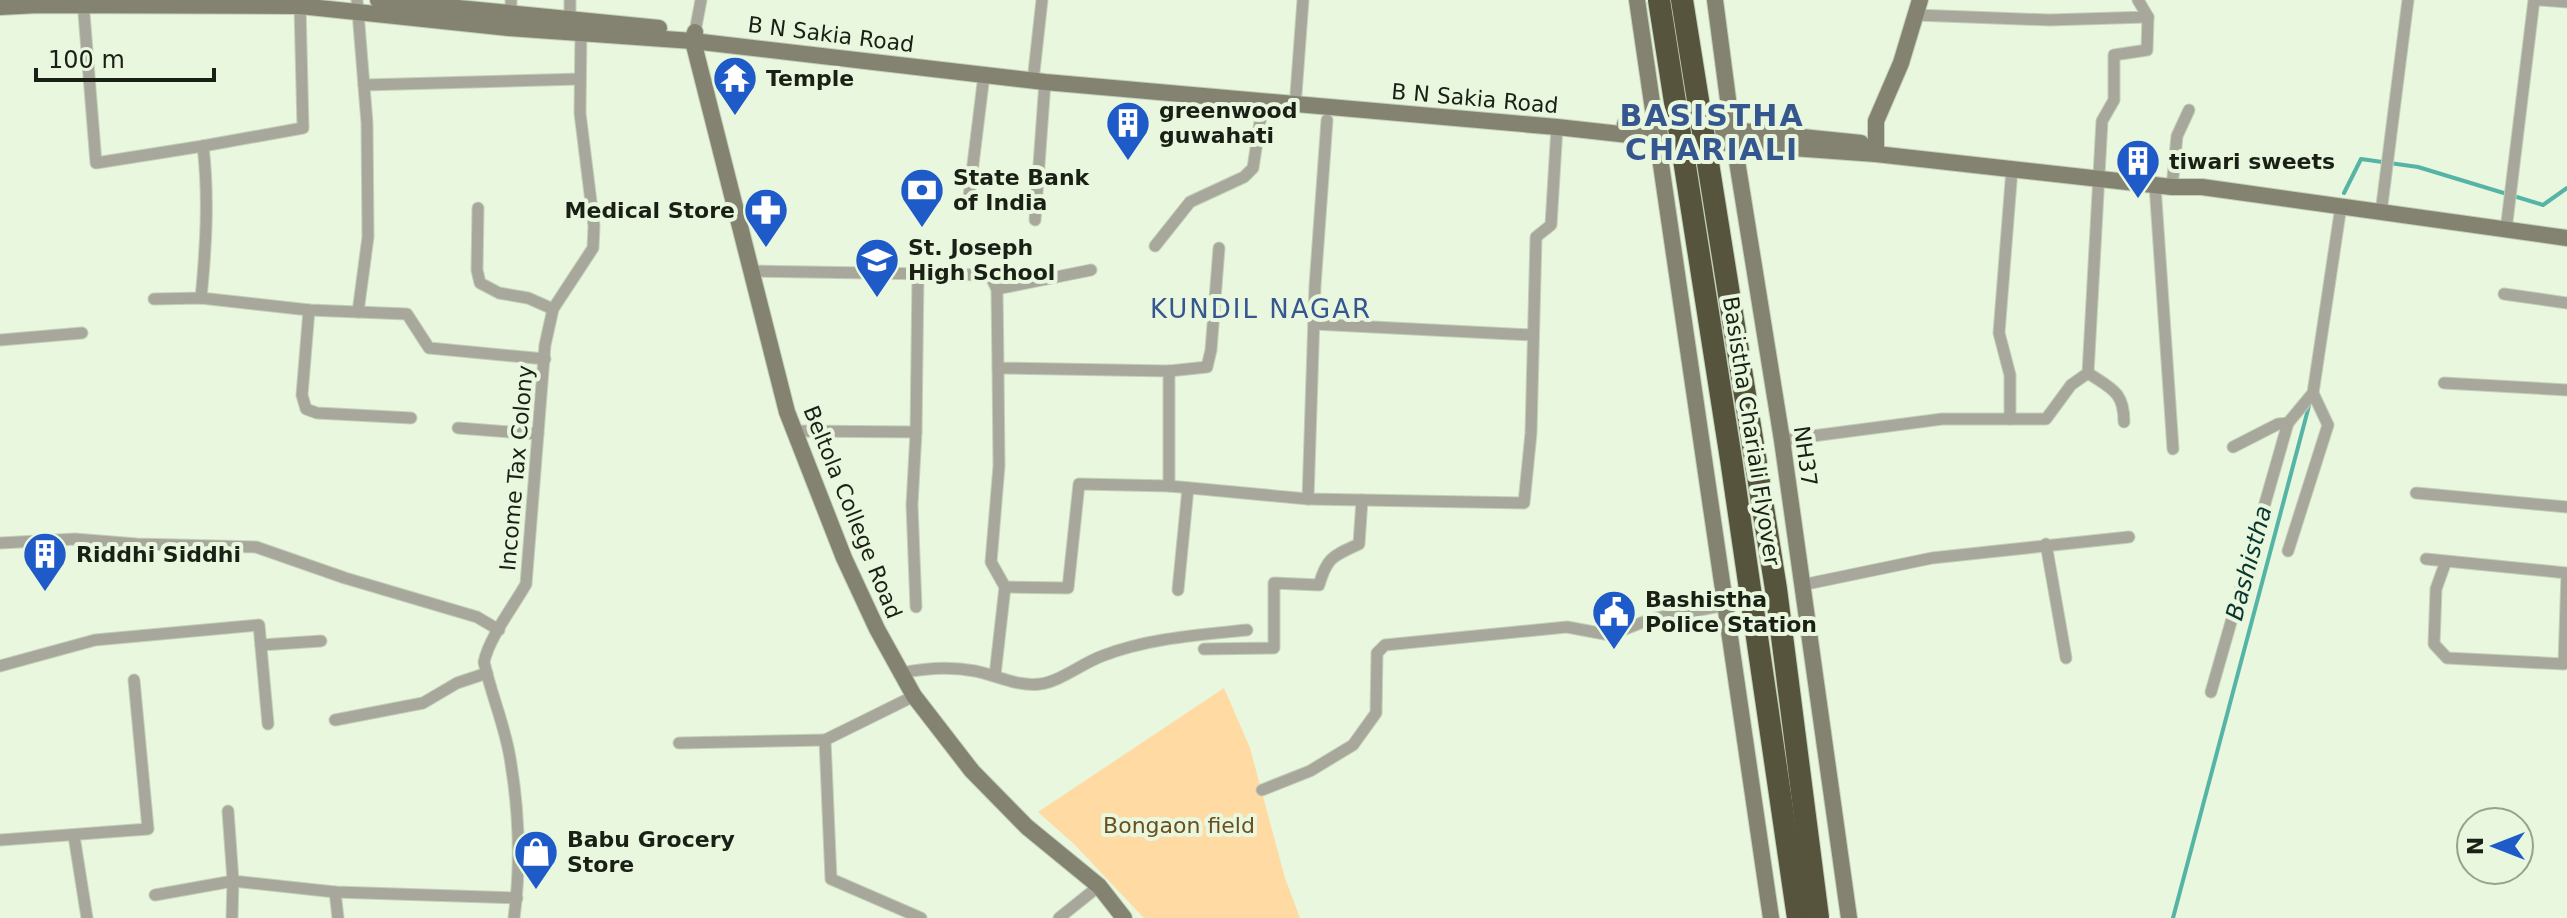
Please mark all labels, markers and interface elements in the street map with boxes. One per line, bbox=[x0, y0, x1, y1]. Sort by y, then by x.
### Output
street label: B N Sakia Road bbox=[746, 12, 916, 57]
scale bar bbox=[36, 32, 214, 82]
text: 100 m bbox=[48, 46, 125, 74]
temple icon: Temple bbox=[711, 54, 759, 117]
place label: Temple bbox=[766, 66, 854, 91]
street label: B N Sakia Road bbox=[1390, 79, 1559, 118]
place label: greenwood guwahati bbox=[1159, 98, 1297, 148]
district label: BASISTHA CHARIALI bbox=[1619, 98, 1805, 167]
building icon: greenwood guwahati bbox=[1104, 99, 1152, 162]
building icon: tiwari sweets bbox=[2114, 137, 2162, 200]
place label: tiwari sweets bbox=[2169, 149, 2335, 174]
place label: State Bank of India bbox=[953, 165, 1091, 215]
bank icon: State Bank of India bbox=[898, 166, 946, 229]
pharmacy icon: Medical Store bbox=[742, 186, 790, 249]
place label: Medical Store bbox=[565, 198, 735, 223]
place label: St. Joseph High School bbox=[908, 235, 1055, 285]
school or university icon: St. Joseph High School bbox=[853, 236, 901, 299]
district label: KUNDIL NAGAR bbox=[1150, 294, 1372, 324]
street label: Basistha Chariali Flyover bbox=[1718, 295, 1785, 568]
street label: Income Tax Colony bbox=[495, 364, 538, 572]
street label: Beltola College Road bbox=[798, 402, 907, 622]
street label: NH37 bbox=[1789, 424, 1822, 488]
water label: Bashistha bbox=[2220, 503, 2278, 623]
building icon: Riddhi Siddhi bbox=[21, 530, 69, 593]
place label: Riddhi Siddhi bbox=[76, 542, 241, 567]
place label: Bashistha Police Station bbox=[1645, 587, 1817, 637]
public building icon: Bashistha Police Station bbox=[1590, 588, 1638, 651]
north arrow bbox=[2455, 806, 2535, 886]
park label: Bongaon field bbox=[1103, 813, 1255, 838]
place label: Babu Grocery Store bbox=[567, 827, 735, 877]
shop icon: Babu Grocery Store bbox=[512, 828, 560, 891]
text: N bbox=[2463, 837, 2488, 855]

